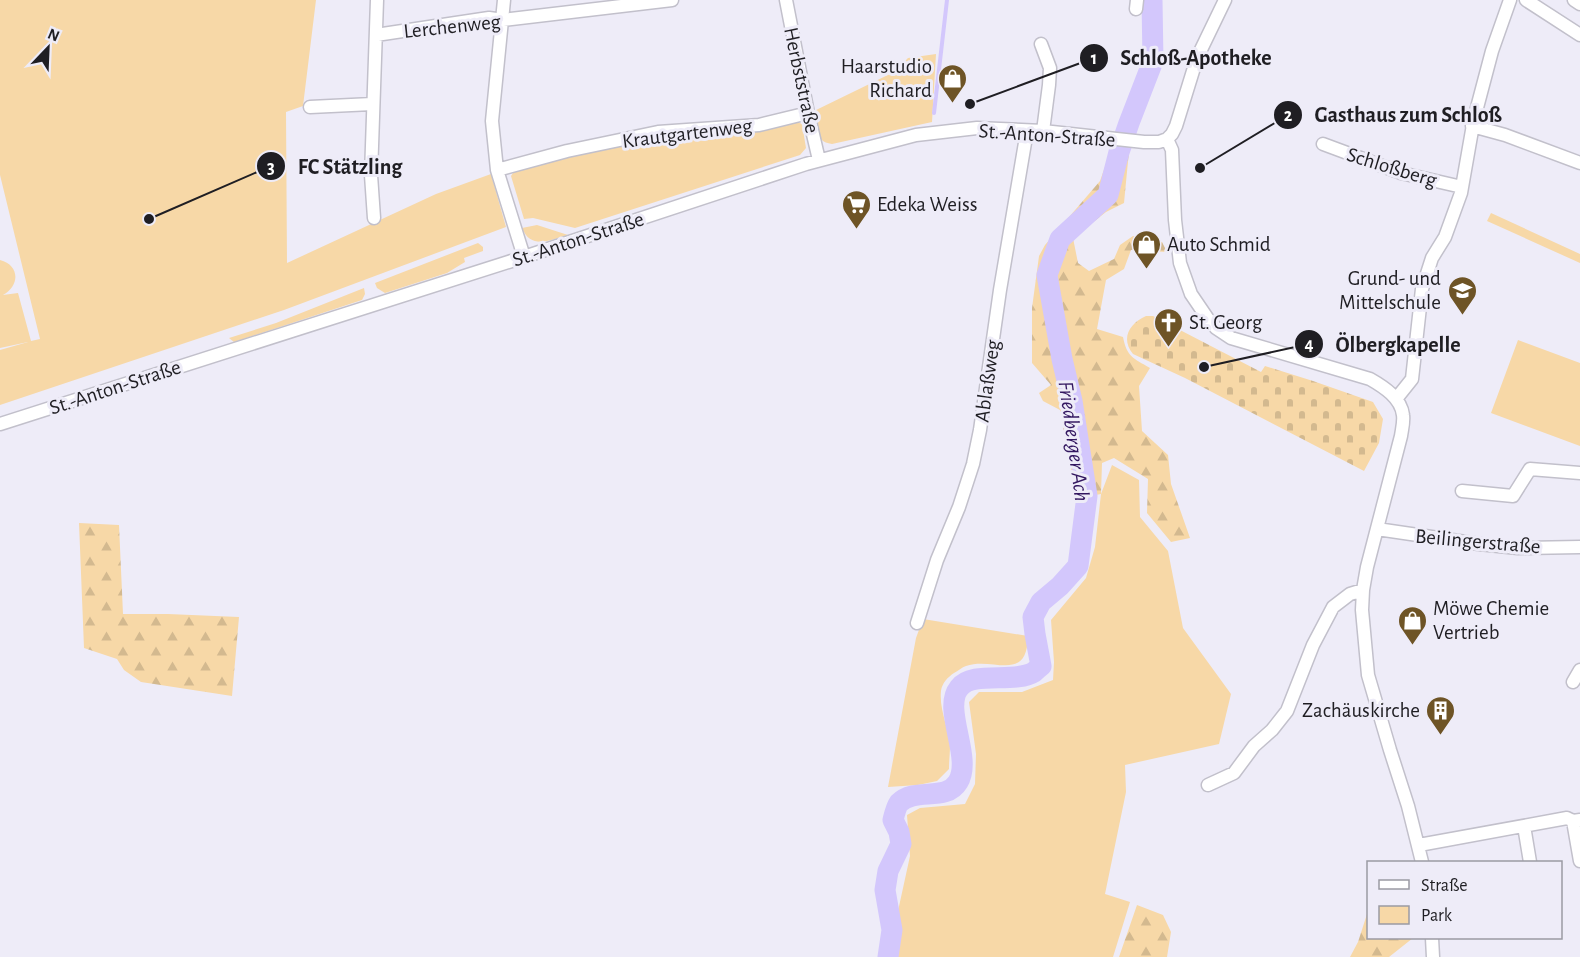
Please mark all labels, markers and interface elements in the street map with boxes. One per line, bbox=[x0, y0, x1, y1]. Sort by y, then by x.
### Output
street label: Lerchenweg bbox=[402, 11, 502, 42]
north arrow bbox=[18, 18, 78, 78]
street label: Herbststraße bbox=[780, 25, 823, 135]
text: N bbox=[45, 26, 62, 45]
callout: Schloß-Apotheke bbox=[1079, 38, 1284, 78]
text: Schloß-Apotheke bbox=[1120, 47, 1272, 69]
text: 1 bbox=[1091, 50, 1097, 68]
place label: Haarstudio Richard bbox=[841, 56, 932, 101]
shop icon: Haarstudio Richard bbox=[937, 62, 969, 104]
callout: Gasthaus zum Schloß bbox=[1273, 95, 1514, 135]
text: Gasthaus zum Schloß bbox=[1314, 104, 1502, 126]
text: 2 bbox=[1284, 107, 1293, 125]
street label: Krautgartenweg bbox=[621, 115, 754, 152]
street label: St.-Anton-Straße bbox=[978, 120, 1116, 151]
street label: Schloßberg bbox=[1344, 144, 1440, 191]
callout: FC Stätzling bbox=[256, 146, 414, 186]
text: FC Stätzling bbox=[298, 156, 403, 178]
text: 3 bbox=[267, 159, 275, 177]
supermarket icon: Edeka Weiss bbox=[840, 188, 872, 230]
place label: Edeka Weiss bbox=[877, 194, 978, 215]
street label: St.-Anton-Straße bbox=[510, 208, 647, 271]
shop icon: Auto Schmid bbox=[1130, 228, 1162, 270]
place label: Auto Schmid bbox=[1167, 234, 1271, 255]
place label: Grund- und Mittelschule bbox=[1339, 268, 1441, 313]
school or university icon: Grund- und Mittelschule bbox=[1446, 274, 1478, 316]
church icon: St. Georg bbox=[1152, 306, 1184, 348]
place label: St. Georg bbox=[1189, 312, 1263, 333]
callout: Ölbergkapelle bbox=[1294, 324, 1473, 364]
text: Ölbergkapelle bbox=[1335, 332, 1461, 356]
text: 4 bbox=[1304, 336, 1314, 354]
street label: Ablaßweg bbox=[971, 338, 1004, 424]
street label: St.-Anton-Straße bbox=[47, 356, 184, 419]
water label: Friedberger Ach bbox=[1055, 379, 1093, 503]
street label: Beilingerstraße bbox=[1414, 526, 1541, 557]
place label: Möwe Chemie Vertrieb bbox=[1433, 598, 1549, 643]
shop icon: Möwe Chemie Vertrieb bbox=[1396, 604, 1428, 646]
building icon: Zachäuskirche bbox=[1425, 694, 1457, 736]
place label: Zachäuskirche bbox=[1302, 700, 1420, 721]
legend bbox=[1367, 861, 1562, 939]
text: Straße bbox=[1421, 877, 1467, 895]
text: Park bbox=[1421, 907, 1453, 925]

